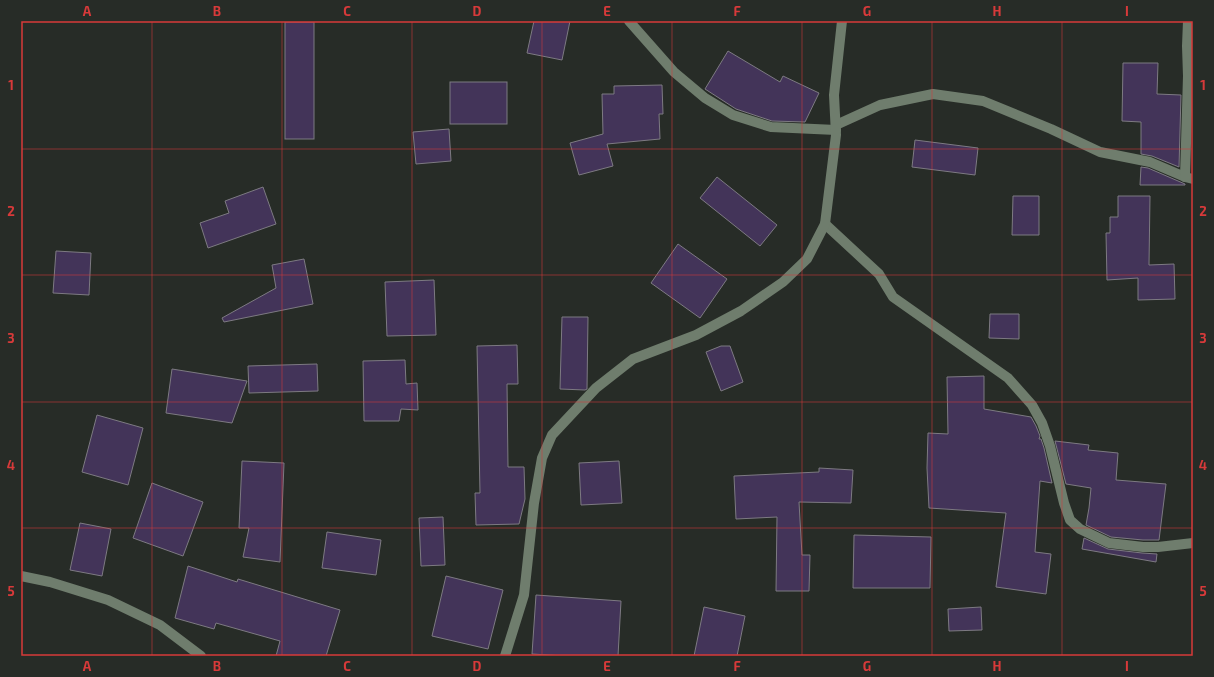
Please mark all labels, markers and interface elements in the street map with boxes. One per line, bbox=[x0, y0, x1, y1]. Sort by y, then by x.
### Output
text: A bbox=[83, 3, 92, 19]
text: B bbox=[213, 3, 221, 19]
text: C bbox=[343, 3, 351, 19]
text: D bbox=[473, 3, 482, 19]
text: E bbox=[603, 3, 611, 19]
text: F bbox=[733, 3, 741, 19]
text: G bbox=[863, 3, 871, 19]
text: H bbox=[993, 3, 1002, 19]
text: I bbox=[1125, 3, 1129, 19]
text: 1 bbox=[8, 77, 14, 93]
text: 1 bbox=[1200, 77, 1206, 93]
text: 2 bbox=[7, 203, 15, 219]
text: 2 bbox=[1199, 203, 1207, 219]
text: 3 bbox=[7, 330, 15, 346]
text: 3 bbox=[1199, 330, 1207, 346]
text: 4 bbox=[7, 457, 15, 473]
text: 4 bbox=[1199, 457, 1207, 473]
text: 5 bbox=[7, 583, 15, 599]
text: 5 bbox=[1199, 583, 1207, 599]
text: A bbox=[83, 658, 92, 674]
text: B bbox=[213, 658, 221, 674]
text: C bbox=[343, 658, 351, 674]
text: D bbox=[473, 658, 482, 674]
text: E bbox=[603, 658, 611, 674]
text: F bbox=[733, 658, 741, 674]
text: G bbox=[863, 658, 871, 674]
text: H bbox=[993, 658, 1002, 674]
text: I bbox=[1125, 658, 1129, 674]

